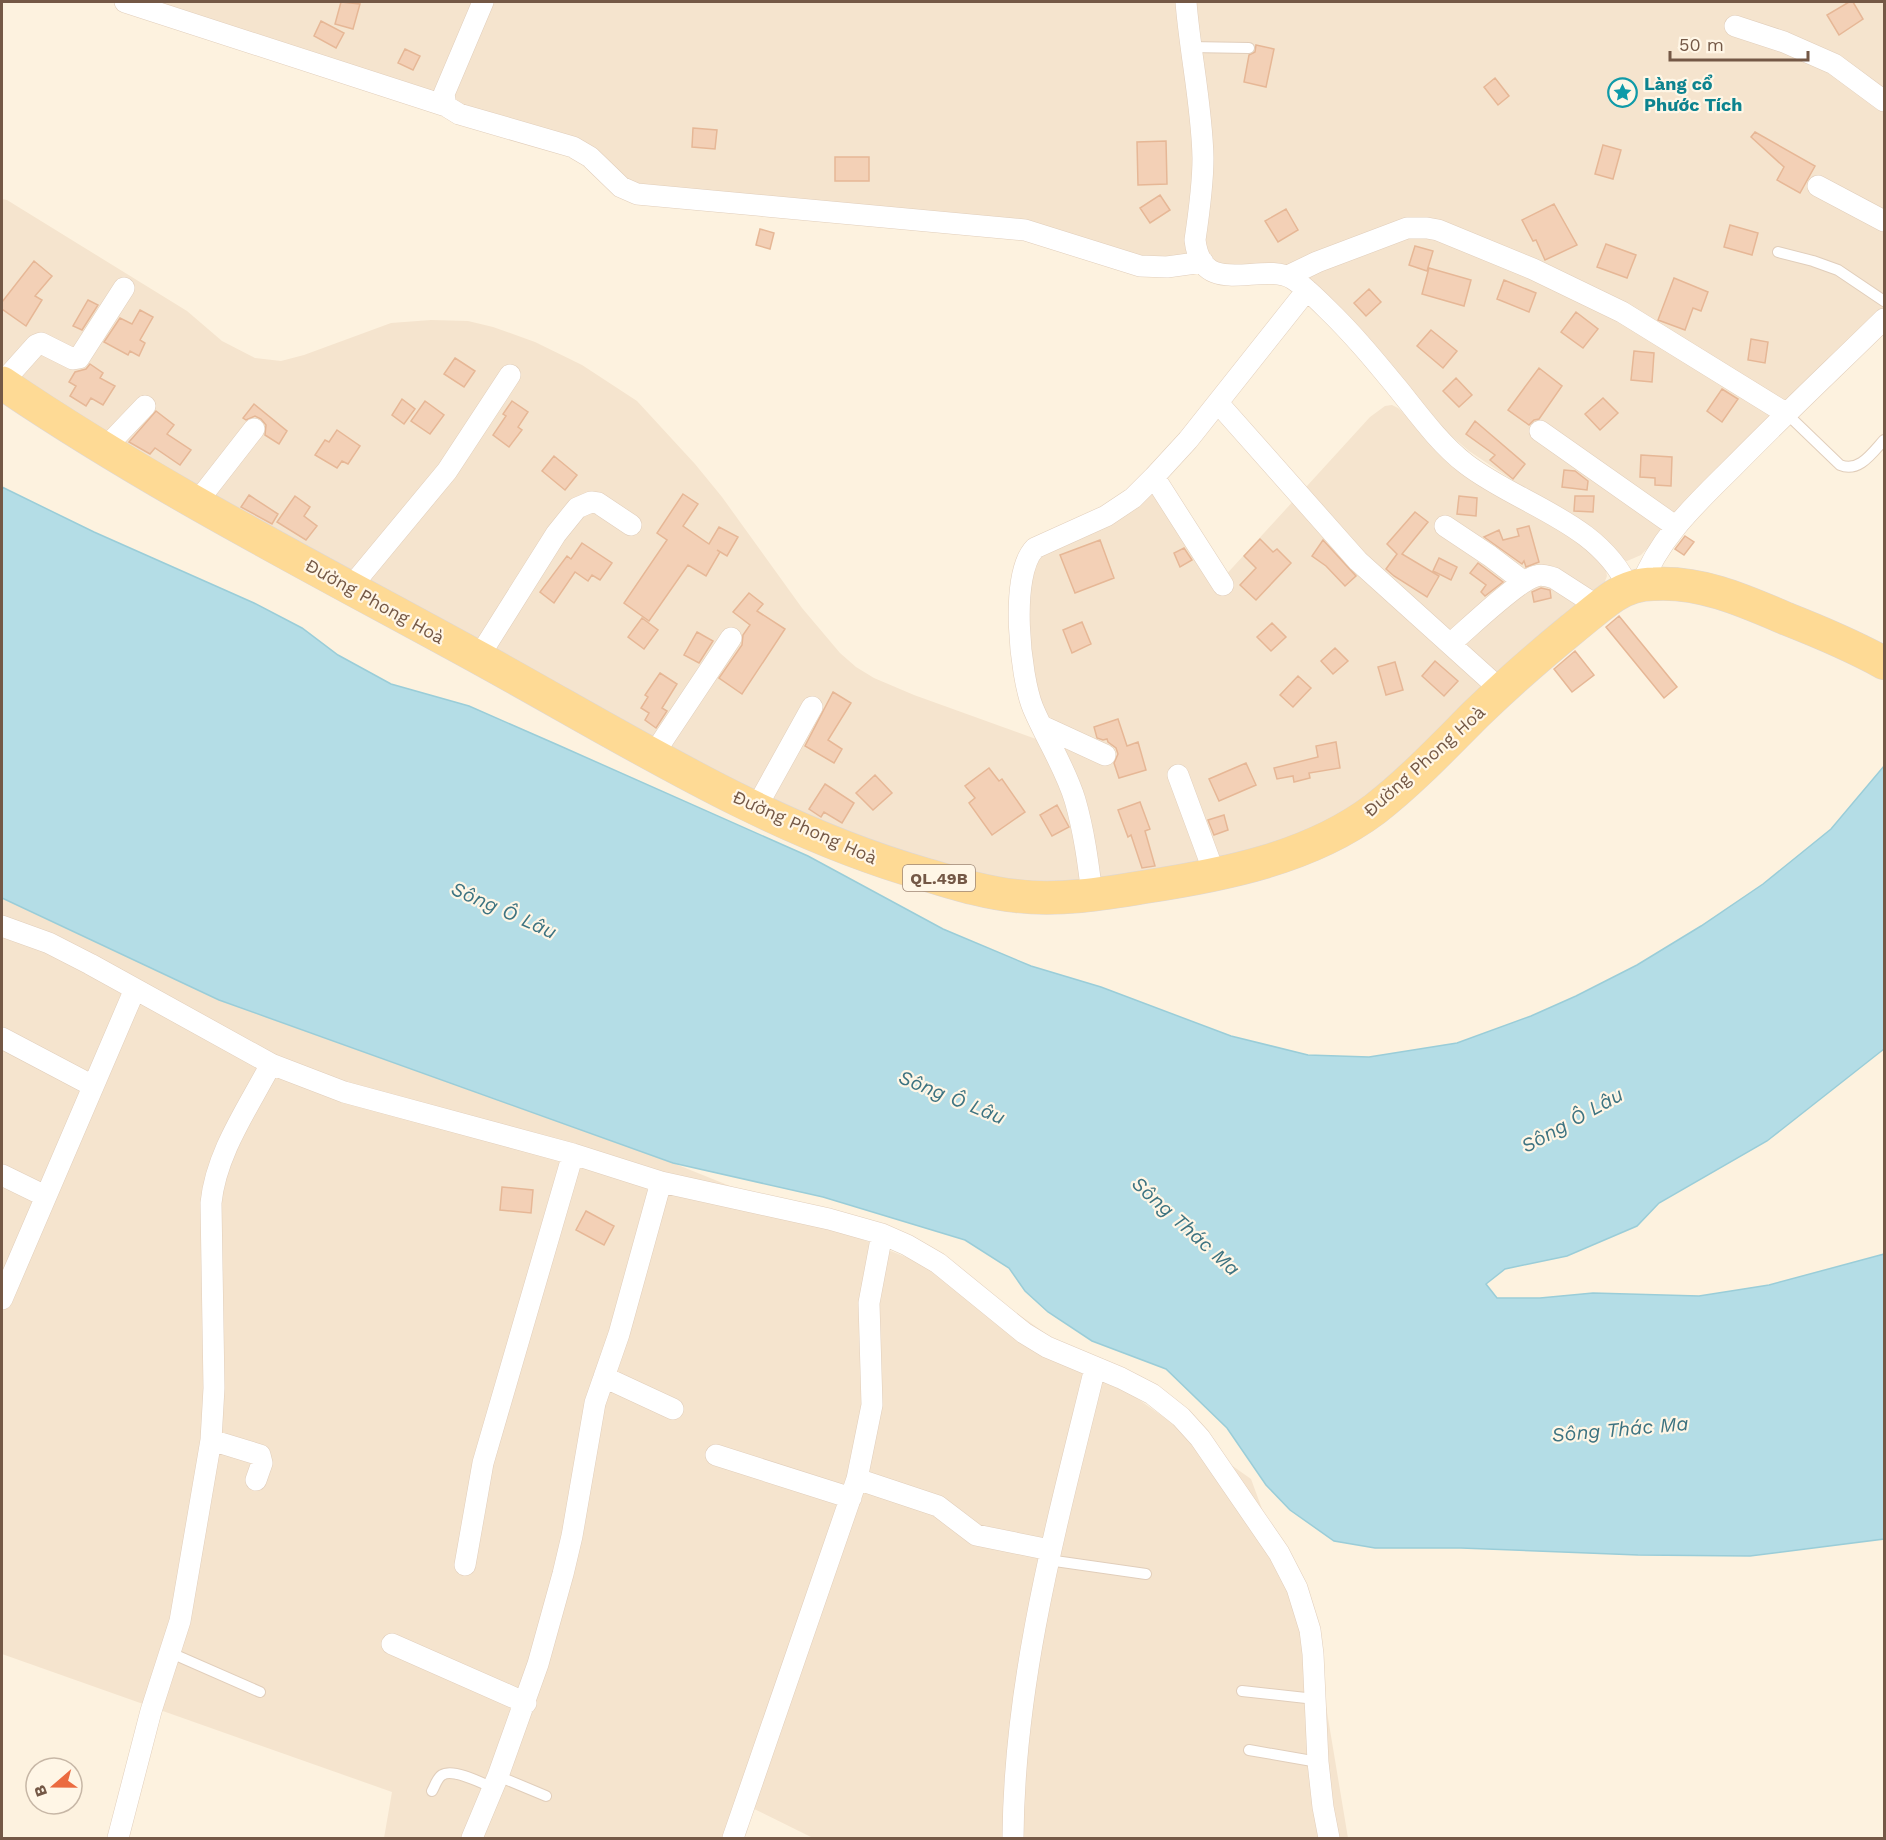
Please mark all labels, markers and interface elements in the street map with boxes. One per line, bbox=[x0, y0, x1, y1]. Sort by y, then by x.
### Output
scale bar bbox=[1670, 24, 1808, 62]
text: 50 m bbox=[1679, 34, 1724, 55]
place label: Làng cổ Phước Tích bbox=[1644, 73, 1742, 115]
place icon: Làng cổ Phước Tích bbox=[1607, 77, 1639, 109]
street label: Đường Phong Hoà bbox=[302, 554, 448, 648]
street label: Đường Phong Hoà bbox=[1359, 701, 1489, 821]
street label: Đường Phong Hoà bbox=[730, 786, 880, 868]
road number: QL.49B bbox=[903, 865, 975, 891]
water label: Sông Ô Lâu bbox=[448, 876, 560, 944]
water label: Sông Ô Lâu bbox=[895, 1065, 1009, 1129]
water label: Sông Ô Lâu bbox=[1517, 1082, 1627, 1158]
water label: Sông Thác Ma bbox=[1127, 1171, 1245, 1281]
water label: Sông Thác Ma bbox=[1551, 1411, 1689, 1447]
north arrow bbox=[24, 1756, 84, 1816]
text: B bbox=[30, 1783, 51, 1799]

